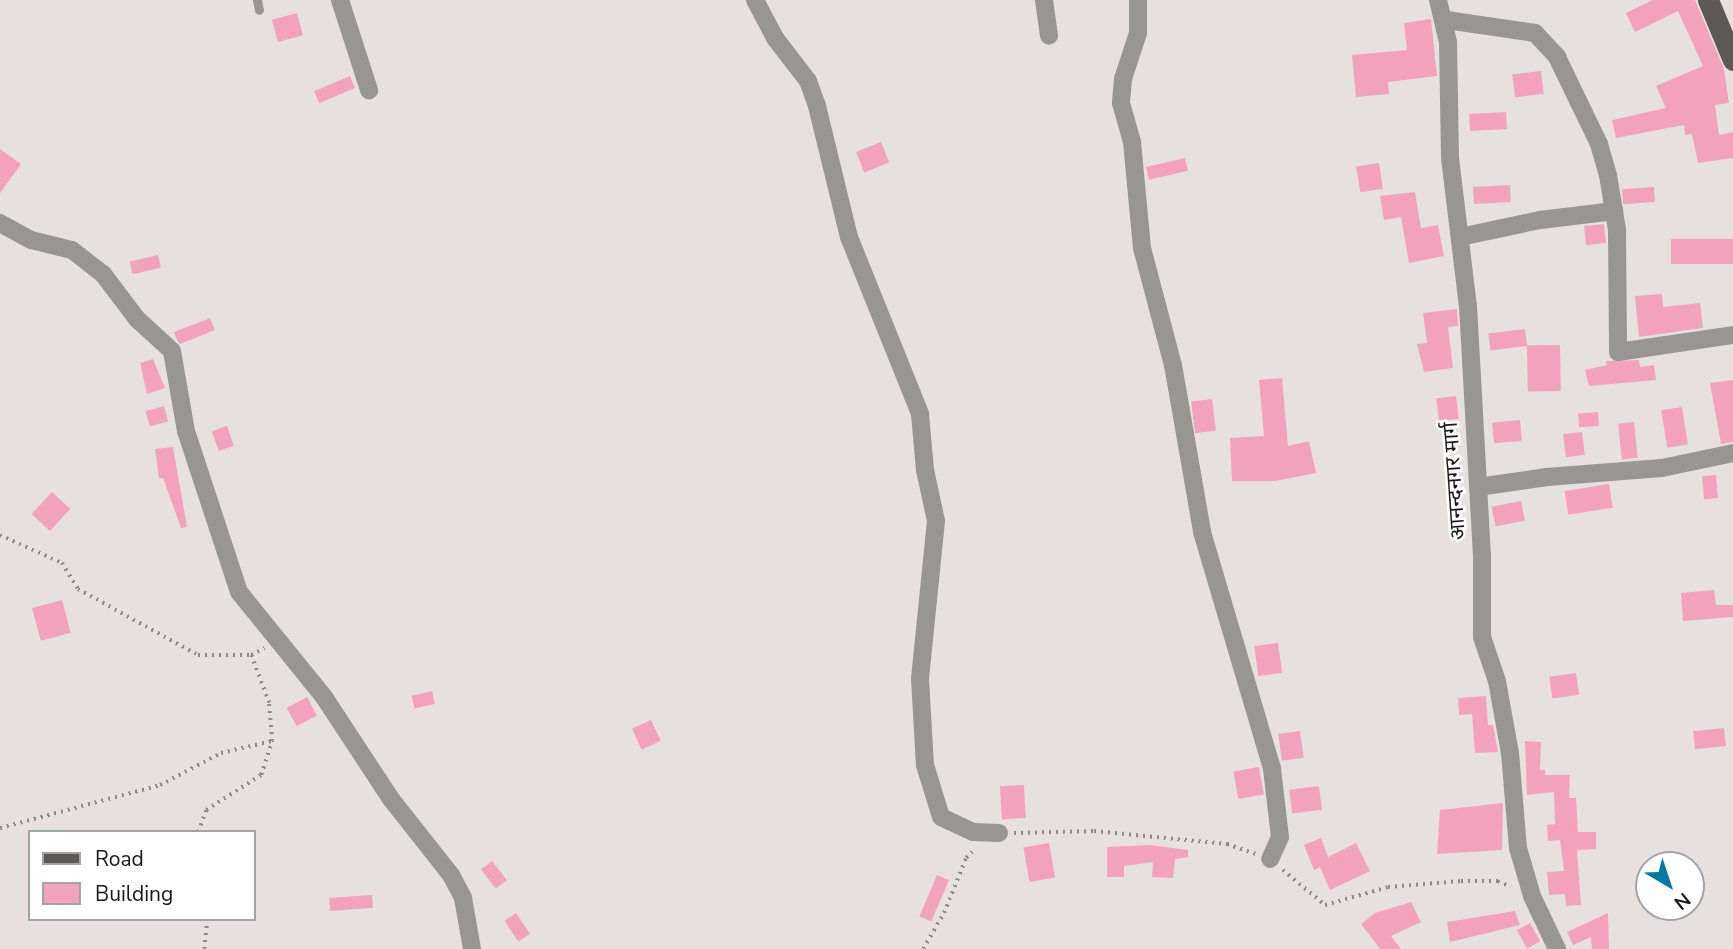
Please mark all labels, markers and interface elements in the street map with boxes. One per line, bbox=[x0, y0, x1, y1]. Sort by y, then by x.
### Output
street label: आनन्दनगर मार्ग bbox=[1437, 421, 1471, 541]
legend bbox=[28, 830, 256, 921]
text: Road bbox=[95, 845, 144, 873]
north arrow bbox=[1635, 851, 1705, 921]
text: Building bbox=[95, 880, 173, 908]
text: N bbox=[1668, 886, 1696, 915]

